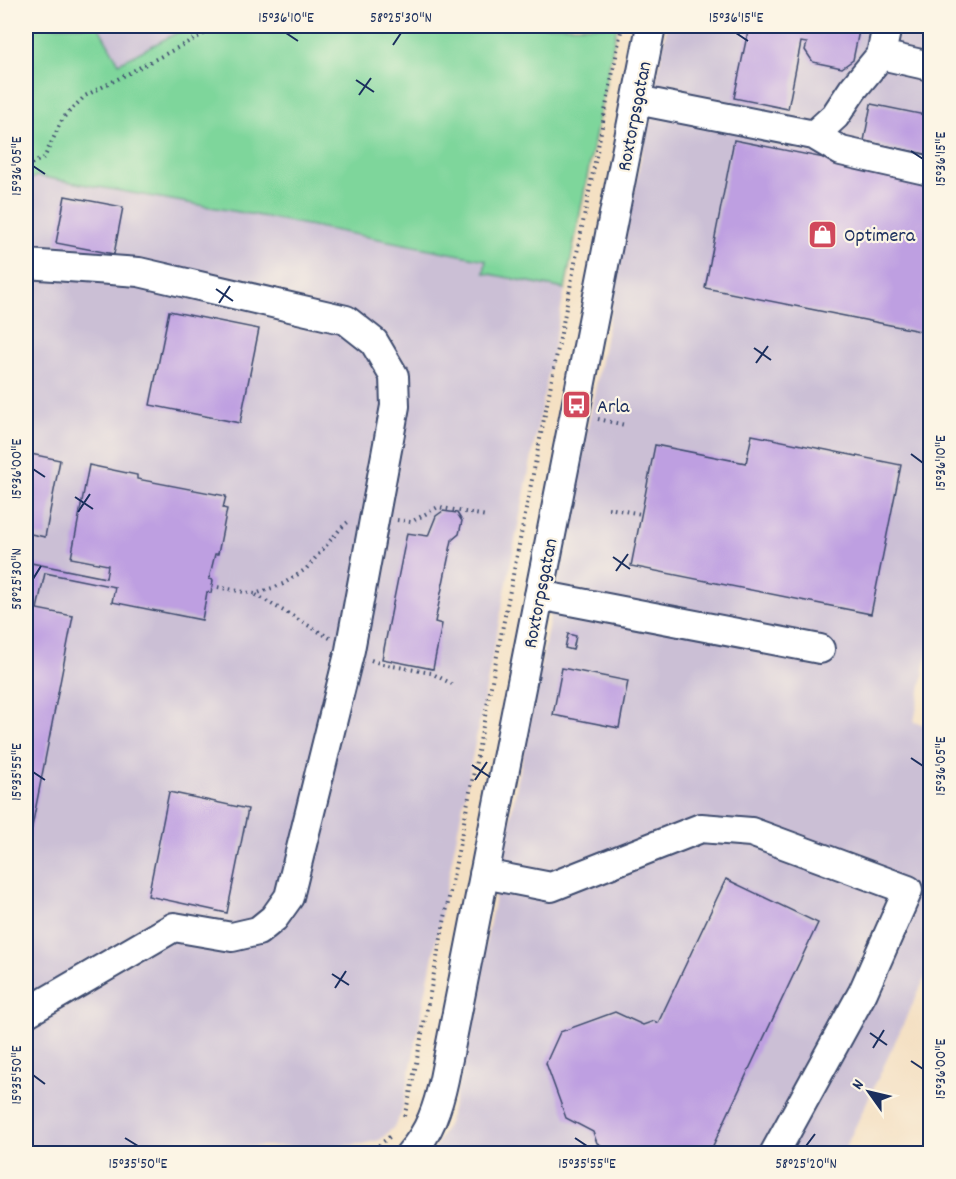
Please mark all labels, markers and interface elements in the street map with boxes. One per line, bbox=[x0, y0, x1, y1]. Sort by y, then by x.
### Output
text: 15°36'10"E bbox=[258, 8, 314, 30]
text: 58°25'30"N bbox=[370, 8, 432, 30]
text: 15°36'15"E bbox=[709, 8, 763, 30]
street label: Roxtorpsgatan bbox=[612, 59, 660, 174]
text: 15°36'15"E bbox=[931, 132, 953, 186]
text: 15°36'05"E bbox=[7, 136, 29, 196]
shop icon: Optimera bbox=[807, 218, 839, 250]
place label: Optimera bbox=[844, 223, 916, 251]
bus stop icon: Arla bbox=[560, 389, 592, 421]
place label: Arla bbox=[597, 394, 630, 422]
text: 15°36'10"E bbox=[931, 435, 953, 491]
text: 15°36'00"E bbox=[7, 439, 29, 499]
street label: Roxtorpsgatan bbox=[518, 536, 566, 651]
text: 58°25'30"N bbox=[7, 548, 29, 610]
text: 15°36'05"E bbox=[931, 736, 953, 796]
text: 15°35'55"E bbox=[7, 743, 29, 801]
text: 15°36'00"E bbox=[931, 1039, 953, 1099]
text: 15°35'50"E bbox=[7, 1045, 29, 1104]
north arrow bbox=[839, 1062, 899, 1122]
text: N bbox=[847, 1075, 870, 1095]
text: 15°35'50"E bbox=[109, 1154, 168, 1176]
text: 15°35'55"E bbox=[558, 1154, 616, 1176]
text: 58°25'20"N bbox=[775, 1154, 837, 1176]

